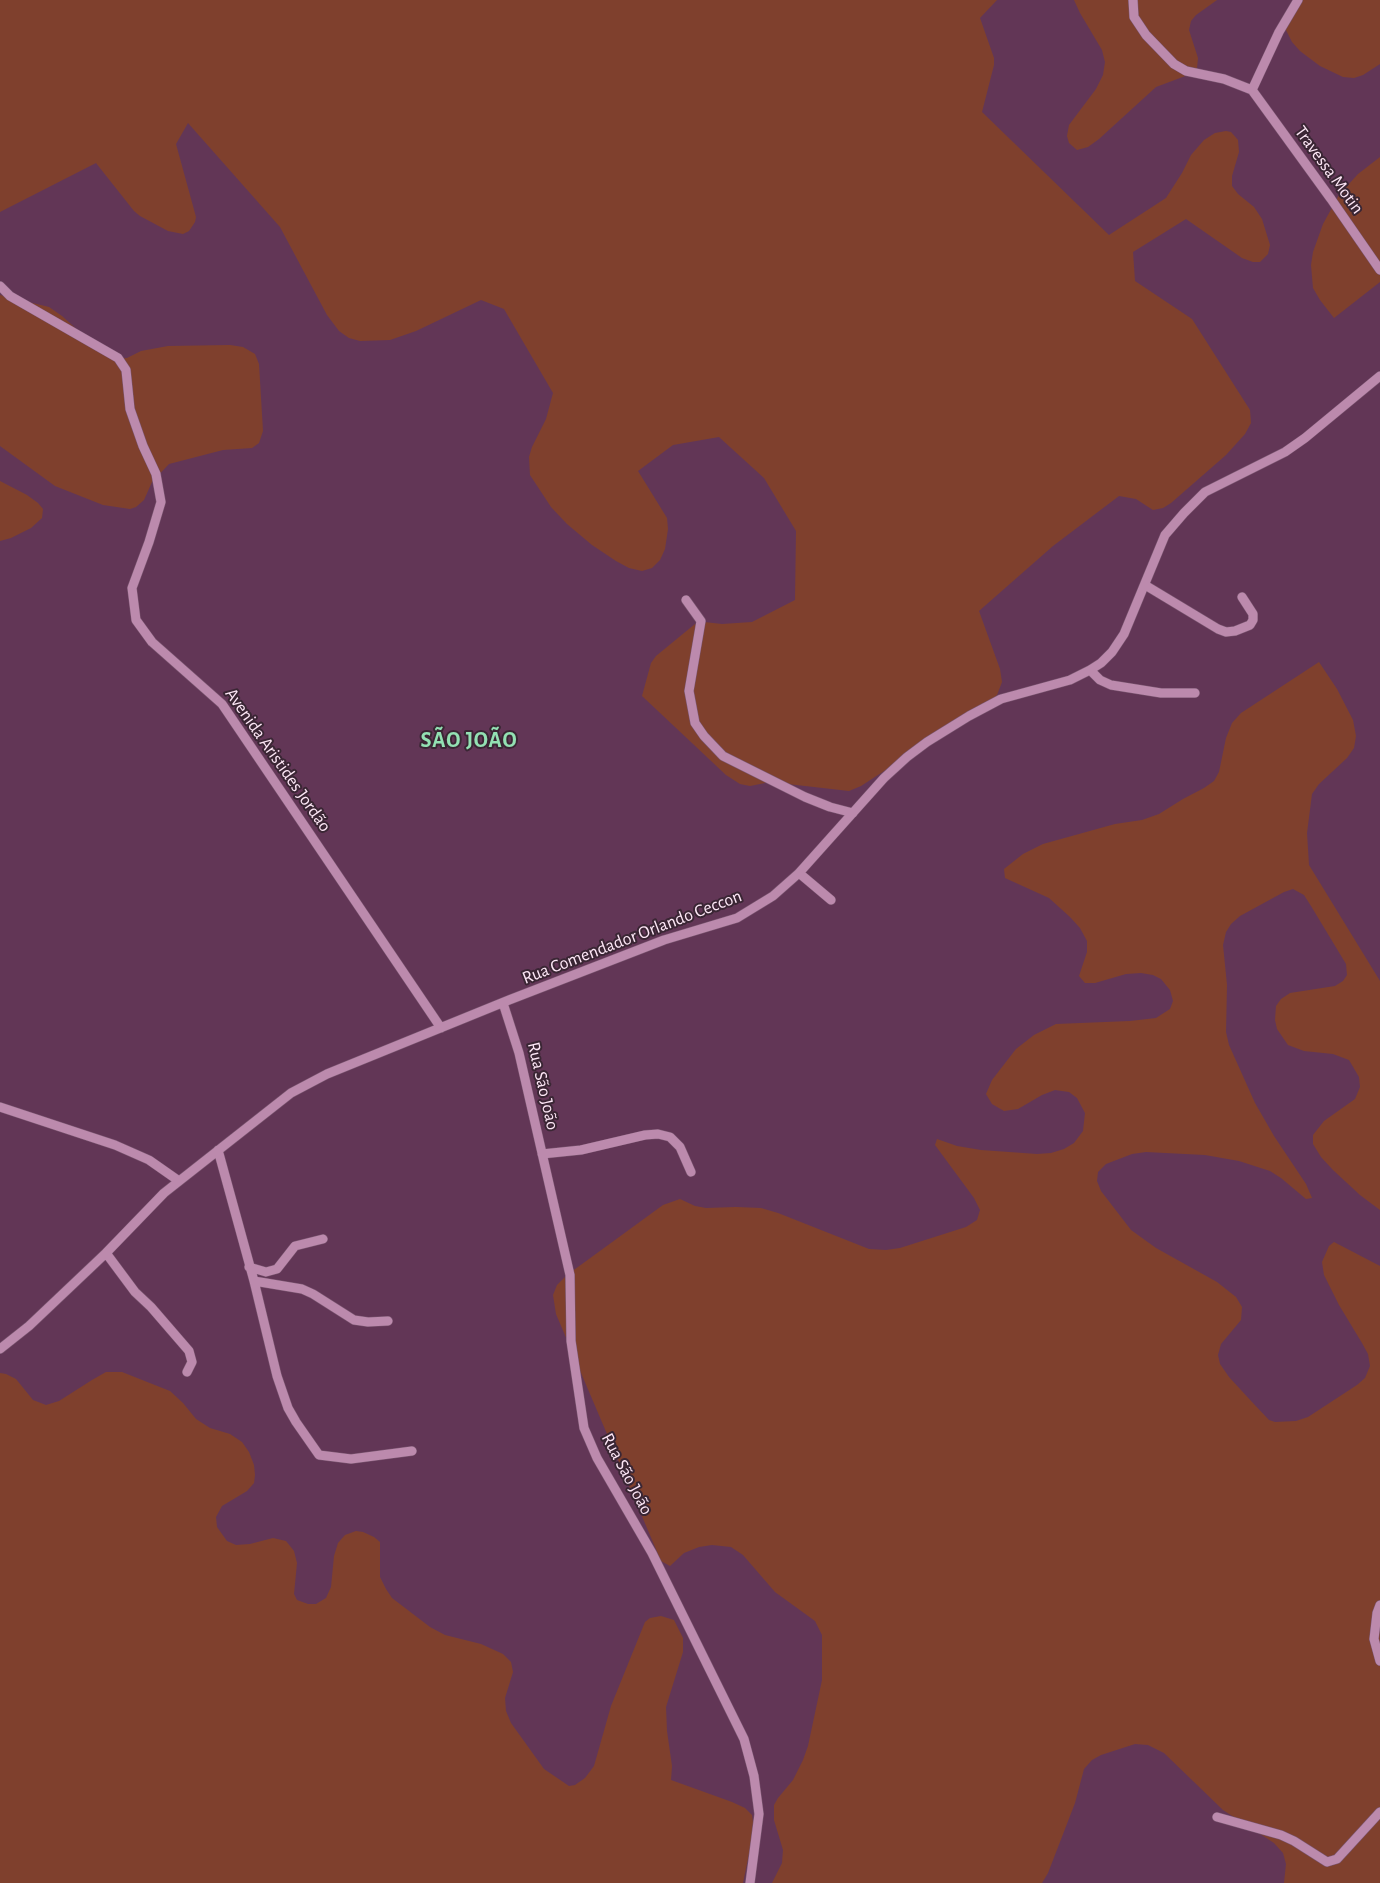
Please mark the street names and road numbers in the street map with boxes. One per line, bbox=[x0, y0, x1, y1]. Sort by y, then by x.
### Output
street label: Travessa Motin bbox=[1290, 122, 1368, 218]
street label: Avenida Aristides Jordão bbox=[220, 684, 336, 836]
street label: Rua Comendador Orlando Ceccon bbox=[519, 885, 745, 989]
street label: Rua São João bbox=[522, 1040, 564, 1132]
street label: Rua São João bbox=[596, 1429, 658, 1519]

